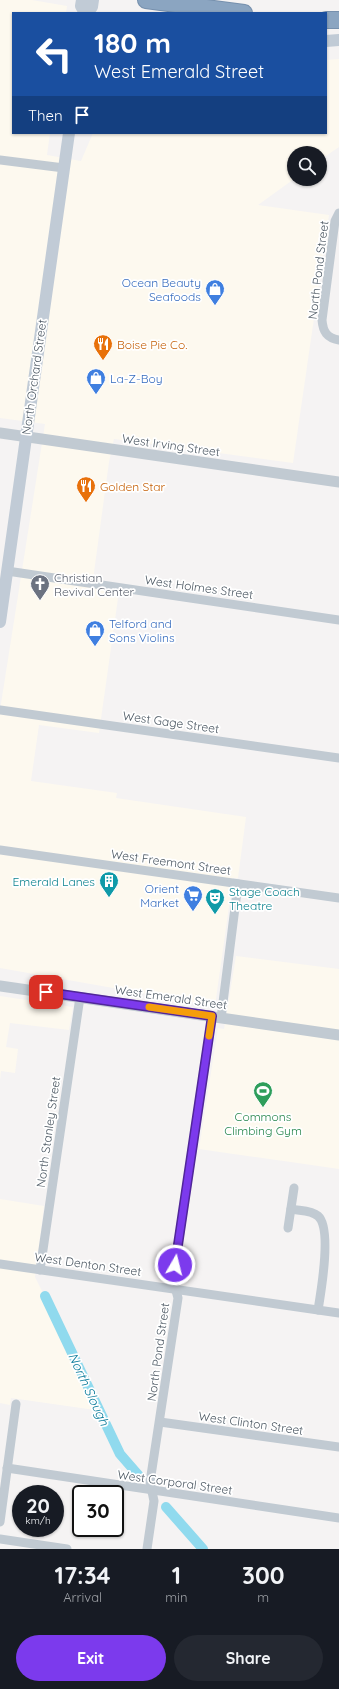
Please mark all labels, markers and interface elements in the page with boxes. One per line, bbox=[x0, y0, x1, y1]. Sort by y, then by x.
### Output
text: 180 m bbox=[94, 25, 171, 60]
icon: left bbox=[28, 28, 80, 80]
text: West Emerald Street bbox=[94, 60, 264, 83]
icon: arrive bbox=[71, 104, 93, 126]
text: Then bbox=[28, 106, 63, 125]
map controls bbox=[287, 146, 327, 186]
button: search bbox=[287, 146, 327, 186]
street label: North Pond Street bbox=[305, 220, 331, 320]
place label: Ocean Beauty Seafoods bbox=[122, 275, 201, 304]
shop icon: Ocean Beauty Seafoods bbox=[204, 278, 226, 306]
street label: North Orchard Street bbox=[18, 318, 50, 436]
restaurant icon: Boise Pie Co. bbox=[92, 333, 114, 361]
place label: Boise Pie Co. bbox=[117, 337, 187, 352]
shop icon: La-Z-Boy bbox=[85, 367, 107, 395]
place label: La-Z-Boy bbox=[110, 371, 163, 386]
street label: West Irving Street bbox=[121, 431, 221, 459]
restaurant icon: Golden Star bbox=[75, 475, 97, 503]
place label: Golden Star bbox=[100, 479, 166, 494]
place label: Christian Revival Center bbox=[54, 570, 135, 599]
street label: West Holmes Street bbox=[144, 572, 254, 602]
church icon: Christian Revival Center bbox=[29, 573, 51, 601]
place label: Telford and Sons Violins bbox=[109, 616, 175, 645]
shop icon: Telford and Sons Violins bbox=[84, 619, 106, 647]
street label: West Gage Street bbox=[122, 708, 220, 736]
street label: West Freemont Street bbox=[110, 846, 232, 878]
building icon: Emerald Lanes bbox=[98, 870, 120, 898]
place label: Emerald Lanes bbox=[13, 874, 95, 889]
place label: Orient Market bbox=[140, 881, 179, 910]
supermarket icon: Orient Market bbox=[182, 884, 204, 912]
place label: Stage Coach Theatre bbox=[229, 884, 300, 913]
theatre icon: Stage Coach Theatre bbox=[204, 887, 226, 915]
pin bbox=[29, 975, 63, 1009]
icon: arrive bbox=[35, 981, 57, 1003]
street label: West Emerald Street bbox=[114, 982, 228, 1012]
street label: North Stanley Street bbox=[33, 1075, 63, 1189]
sports icon: Commons Climbing Gym bbox=[252, 1080, 274, 1108]
place label: Commons Climbing Gym bbox=[224, 1109, 302, 1138]
position arrow bbox=[154, 1244, 196, 1286]
street label: West Denton Street bbox=[34, 1249, 142, 1279]
street label: North Pond Street bbox=[144, 1302, 172, 1402]
water label: North Slough bbox=[65, 1350, 113, 1428]
street label: West Clinton Street bbox=[198, 1408, 304, 1438]
street label: West Corporal Street bbox=[117, 1467, 233, 1497]
speed limit sign: 30 bbox=[72, 1485, 124, 1537]
text: 20 bbox=[26, 1493, 50, 1518]
text: km/h bbox=[25, 1514, 51, 1527]
text: 17:34 bbox=[55, 1560, 111, 1590]
text: 1 bbox=[172, 1560, 181, 1590]
text: 300 bbox=[242, 1560, 284, 1590]
text: Arrival bbox=[63, 1589, 102, 1605]
text: min bbox=[165, 1589, 187, 1605]
text: m bbox=[257, 1589, 269, 1605]
button: Exit bbox=[16, 1635, 166, 1681]
button: Share bbox=[174, 1635, 323, 1681]

